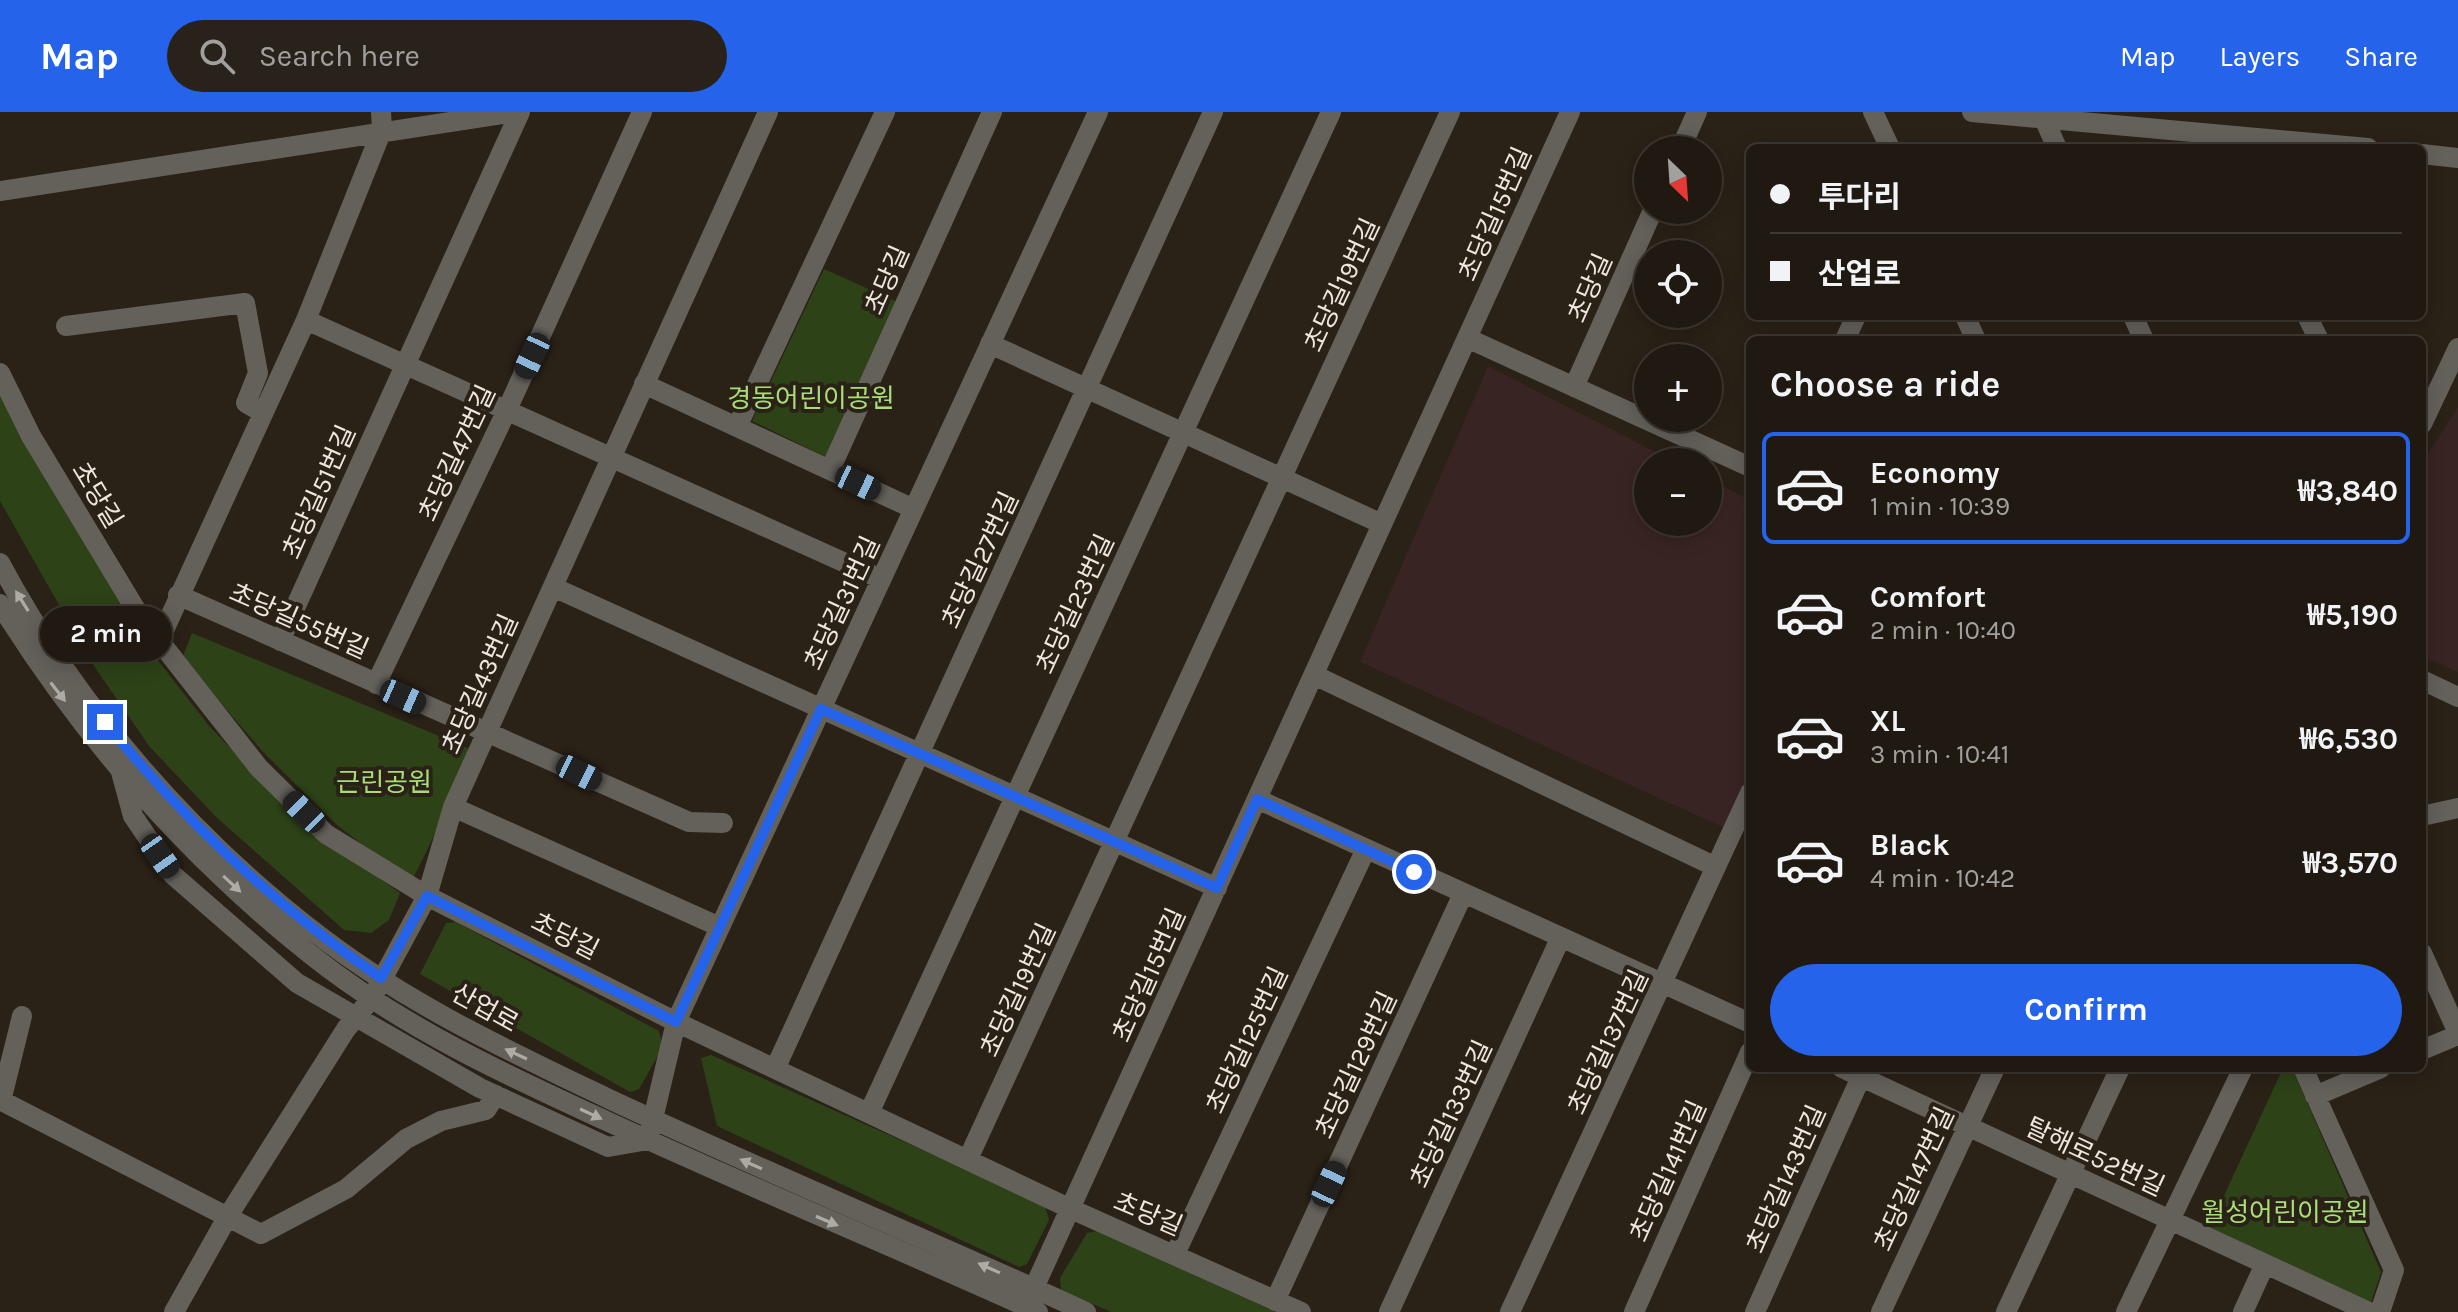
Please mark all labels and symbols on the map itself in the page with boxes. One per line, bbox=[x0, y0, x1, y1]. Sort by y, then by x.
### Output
north arrow bbox=[1634, 136, 1722, 224]
street label: 초당길15번길 bbox=[1452, 142, 1538, 286]
street label: 초당길19번길 bbox=[1298, 214, 1386, 356]
street label: 초당길 bbox=[858, 241, 916, 319]
street label: 초당길 bbox=[1561, 249, 1619, 327]
car bbox=[511, 329, 553, 383]
street label: 초당길47번길 bbox=[412, 380, 502, 526]
park label: 경동어린이공원 bbox=[727, 383, 895, 414]
street label: 초당길51번길 bbox=[276, 420, 362, 564]
street label: 초당길 bbox=[65, 456, 129, 534]
car bbox=[831, 462, 885, 504]
street label: 초당길27번길 bbox=[935, 487, 1025, 633]
street label: 초당길23번길 bbox=[1029, 529, 1121, 679]
street label: 초당길31번길 bbox=[798, 531, 886, 675]
street label: 초당길55번길 bbox=[225, 577, 373, 665]
one-way arrow bbox=[16, 590, 30, 612]
callout: 2 min bbox=[39, 606, 171, 662]
street label: 초당길43번길 bbox=[435, 609, 525, 759]
car bbox=[376, 676, 430, 718]
one-way arrow bbox=[49, 682, 65, 703]
route end bbox=[87, 704, 123, 740]
car bbox=[552, 752, 606, 794]
park label: 근린공원 bbox=[336, 767, 432, 798]
car bbox=[278, 787, 330, 837]
car bbox=[136, 829, 184, 883]
route start bbox=[1396, 854, 1432, 890]
one-way arrow bbox=[222, 875, 241, 893]
street label: 초당길15번길 bbox=[1106, 903, 1192, 1047]
street label: 초당길 bbox=[526, 906, 604, 966]
street label: 초당길19번길 bbox=[974, 919, 1062, 1061]
street label: 초당길125번길 bbox=[1200, 962, 1294, 1118]
street label: 초당길137번길 bbox=[1561, 965, 1655, 1119]
street label: 산업로 bbox=[446, 977, 524, 1039]
street label: 초당길129번길 bbox=[1308, 987, 1404, 1143]
street label: 초당길133번길 bbox=[1403, 1035, 1499, 1193]
one-way arrow bbox=[504, 1047, 527, 1061]
street label: 초당길141번길 bbox=[1623, 1096, 1713, 1246]
street label: 초당길143번길 bbox=[1740, 1100, 1832, 1258]
street label: 초당길147번길 bbox=[1867, 1102, 1961, 1256]
one-way arrow bbox=[579, 1107, 602, 1120]
street label: 탈해로52번길 bbox=[2021, 1111, 2169, 1203]
one-way arrow bbox=[740, 1157, 763, 1171]
car bbox=[1308, 1157, 1350, 1211]
street label: 초당길 bbox=[1109, 1186, 1187, 1242]
park label: 월성어린이공원 bbox=[2201, 1197, 2369, 1228]
one-way arrow bbox=[816, 1214, 839, 1227]
one-way arrow bbox=[978, 1262, 1001, 1275]

